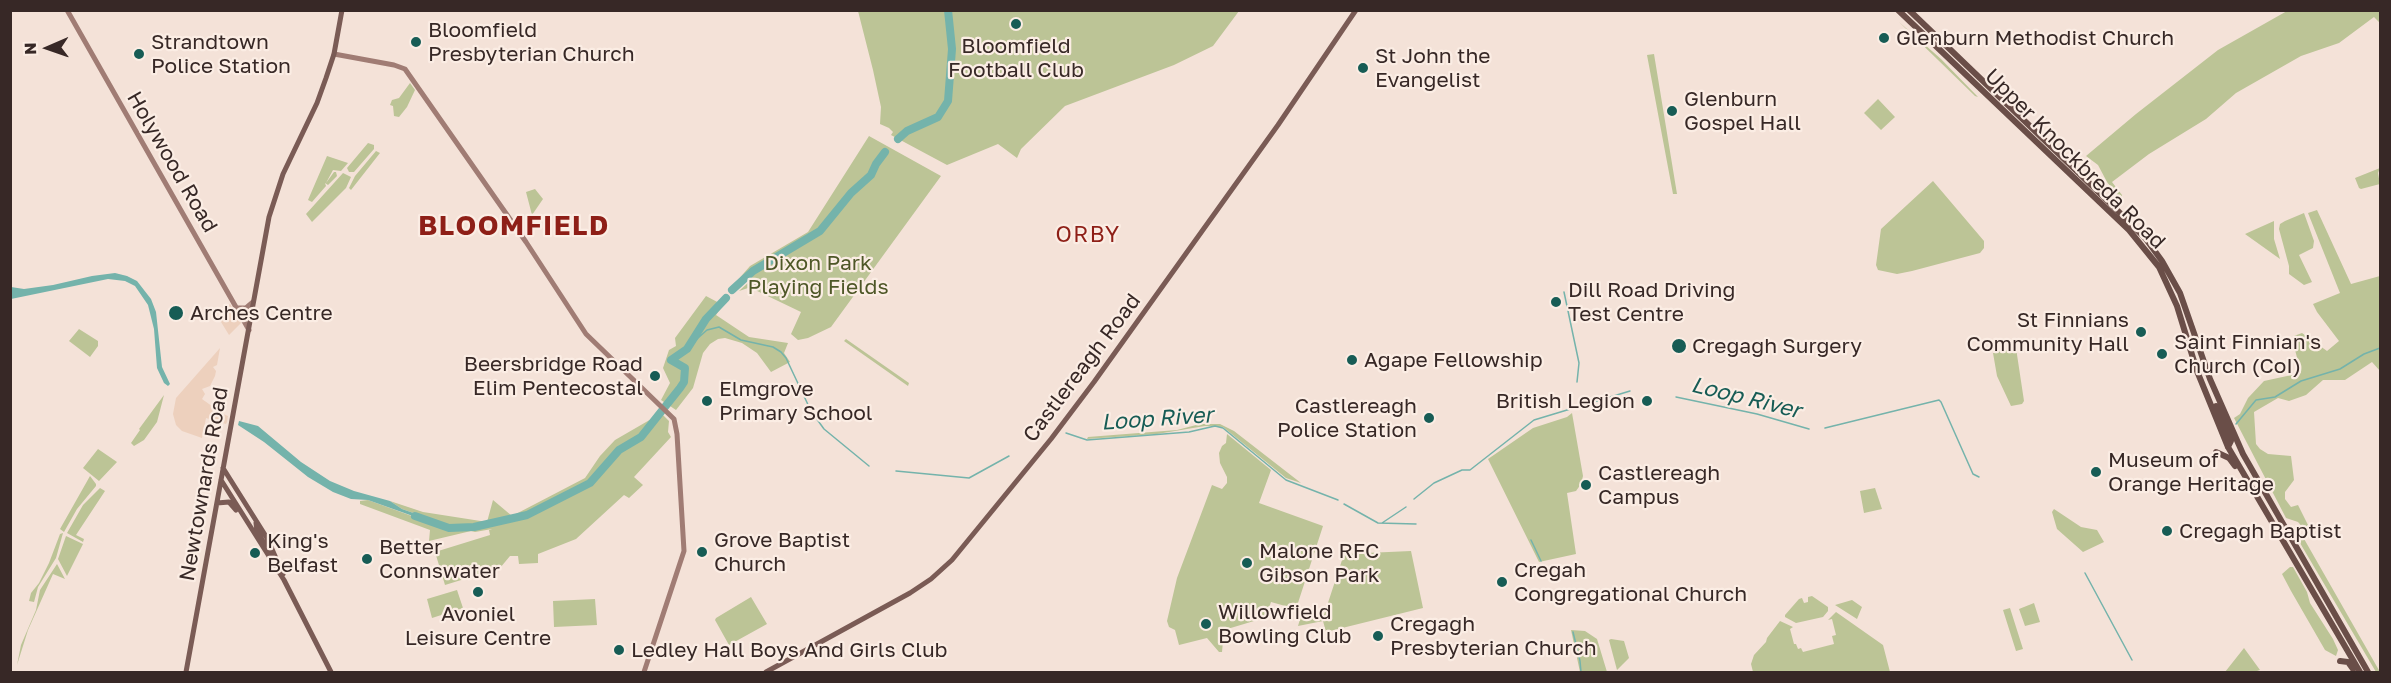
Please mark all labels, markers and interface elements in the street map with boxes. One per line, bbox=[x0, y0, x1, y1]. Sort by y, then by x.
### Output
place label: Bloomfield Presbyterian Church bbox=[428, 17, 635, 67]
marker: Bloomfield Football Club bbox=[1009, 17, 1023, 31]
north arrow bbox=[18, 18, 78, 78]
place label: Glenburn Methodist Church bbox=[1896, 25, 2174, 51]
place label: Strandtown Police Station bbox=[151, 29, 291, 79]
marker: Glenburn Methodist Church bbox=[1877, 31, 1891, 45]
place label: Bloomfield Football Club bbox=[948, 33, 1084, 83]
marker: Bloomfield Presbyterian Church bbox=[409, 35, 423, 49]
text: N bbox=[20, 42, 40, 55]
place label: St John the Evangelist bbox=[1375, 43, 1490, 93]
marker: Strandtown Police Station bbox=[132, 47, 146, 61]
marker: St John the Evangelist bbox=[1356, 61, 1370, 75]
street label: Upper Knockbreda Road bbox=[1980, 64, 2170, 254]
place label: Glenburn Gospel Hall bbox=[1684, 86, 1801, 136]
street label: Holywood Road bbox=[121, 87, 223, 237]
marker: Glenburn Gospel Hall bbox=[1665, 104, 1679, 118]
district label: BLOOMFIELD bbox=[418, 210, 610, 242]
district label: ORBY bbox=[1055, 222, 1121, 248]
park label: Dixon Park Playing Fields bbox=[747, 250, 889, 300]
place label: Dill Road Driving Test Centre bbox=[1568, 277, 1735, 327]
street label: Castlereagh Road bbox=[1018, 289, 1146, 447]
marker: Dill Road Driving Test Centre bbox=[1549, 295, 1563, 309]
place label: Arches Centre bbox=[190, 300, 333, 326]
marker: Arches Centre bbox=[167, 304, 185, 322]
place label: St Finnians Community Hall bbox=[1967, 307, 2129, 357]
marker: St Finnians Community Hall bbox=[2134, 325, 2148, 339]
place label: Saint Finnian's Church (CoI) bbox=[2174, 329, 2321, 379]
place label: Cregagh Surgery bbox=[1692, 333, 1862, 359]
marker: Cregagh Surgery bbox=[1670, 337, 1688, 355]
place label: Agape Fellowship bbox=[1364, 347, 1543, 373]
marker: Saint Finnian's Church (CoI) bbox=[2155, 347, 2169, 361]
place label: Beersbridge Road Elim Pentecostal bbox=[464, 351, 643, 401]
marker: Agape Fellowship bbox=[1345, 353, 1359, 367]
marker: Beersbridge Road Elim Pentecostal bbox=[648, 369, 662, 383]
water label: Loop River bbox=[1689, 372, 1803, 424]
place label: Elmgrove Primary School bbox=[719, 376, 873, 426]
street label: Newtownards Road bbox=[175, 385, 233, 583]
place label: British Legion bbox=[1496, 388, 1635, 414]
place label: Castlereagh Police Station bbox=[1277, 393, 1417, 443]
marker: Elmgrove Primary School bbox=[700, 394, 714, 408]
marker: British Legion bbox=[1640, 394, 1654, 408]
water label: Loop River bbox=[1100, 402, 1214, 436]
marker: Castlereagh Police Station bbox=[1422, 411, 1436, 425]
place label: Museum of Orange Heritage bbox=[2108, 447, 2274, 497]
place label: Castlereagh Campus bbox=[1598, 460, 1720, 510]
marker: Museum of Orange Heritage bbox=[2089, 465, 2103, 479]
marker: Castlereagh Campus bbox=[1579, 478, 1593, 492]
place label: Cregagh Baptist bbox=[2179, 518, 2342, 544]
marker: Cregagh Baptist bbox=[2160, 524, 2174, 538]
place label: Grove Baptist Church bbox=[714, 527, 850, 577]
place label: King's Belfast bbox=[267, 528, 338, 578]
place label: Better Connswater bbox=[379, 534, 500, 584]
place label: Malone RFC Gibson Park bbox=[1259, 538, 1380, 588]
marker: Grove Baptist Church bbox=[695, 545, 709, 559]
marker: King's Belfast bbox=[248, 546, 262, 560]
marker: Better Connswater bbox=[360, 552, 374, 566]
marker: Malone RFC Gibson Park bbox=[1240, 556, 1254, 570]
place label: Cregah Congregational Church bbox=[1514, 557, 1747, 607]
marker: Cregah Congregational Church bbox=[1495, 575, 1509, 589]
marker: Avoniel Leisure Centre bbox=[471, 585, 485, 599]
place label: Willowfield Bowling Club bbox=[1218, 599, 1352, 649]
place label: Avoniel Leisure Centre bbox=[405, 601, 551, 651]
place label: Cregagh Presbyterian Church bbox=[1390, 611, 1597, 661]
marker: Willowfield Bowling Club bbox=[1199, 617, 1213, 631]
marker: Cregagh Presbyterian Church bbox=[1371, 629, 1385, 643]
place label: Ledley Hall Boys And Girls Club bbox=[631, 637, 948, 663]
marker: Ledley Hall Boys And Girls Club bbox=[612, 643, 626, 657]

